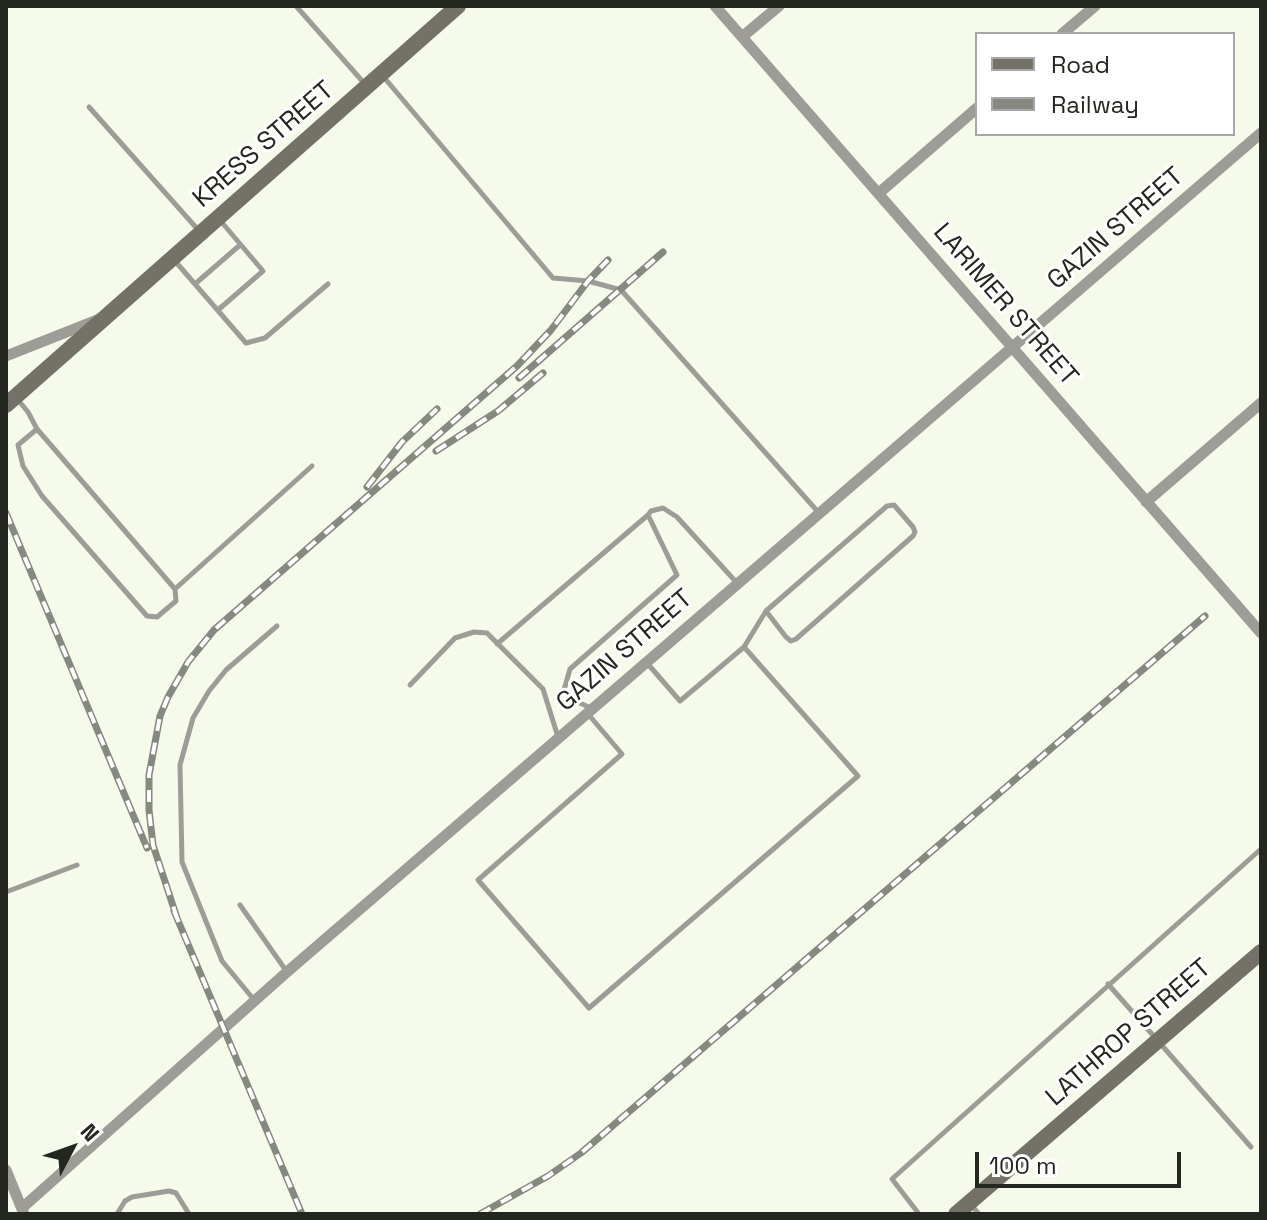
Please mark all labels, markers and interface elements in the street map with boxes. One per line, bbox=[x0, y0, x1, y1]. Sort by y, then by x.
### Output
legend bbox=[975, 32, 1235, 136]
text: Road bbox=[1051, 49, 1110, 80]
street label: KRESS STREET bbox=[187, 75, 341, 215]
text: Railway bbox=[1051, 89, 1139, 120]
street label: GAZIN STREET bbox=[1042, 161, 1190, 297]
street label: LARIMER STREET bbox=[926, 217, 1084, 393]
street label: GAZIN STREET bbox=[551, 583, 699, 719]
street label: LATHROP STREET bbox=[1040, 953, 1218, 1113]
north arrow bbox=[32, 1108, 112, 1188]
text: N bbox=[75, 1118, 106, 1147]
scale bar bbox=[979, 1136, 1185, 1186]
text: 100 m bbox=[989, 1150, 1057, 1181]

